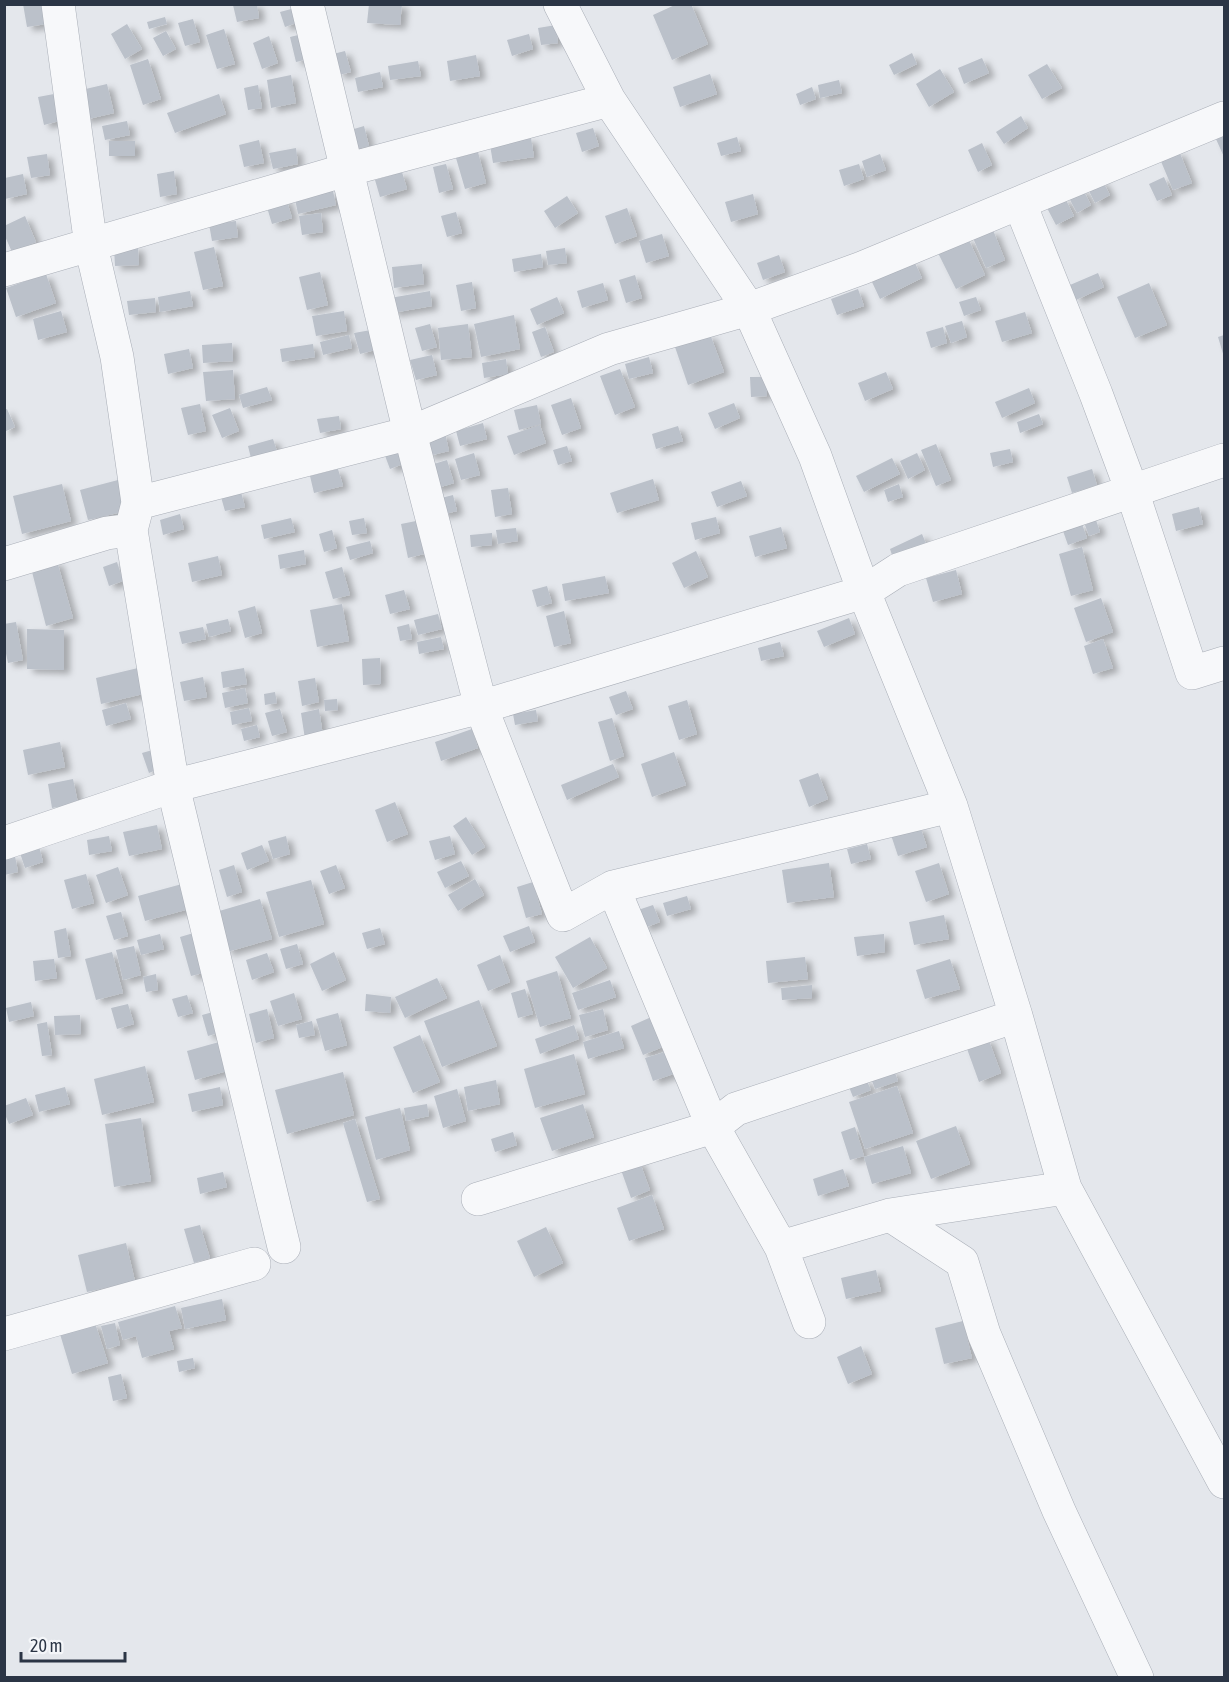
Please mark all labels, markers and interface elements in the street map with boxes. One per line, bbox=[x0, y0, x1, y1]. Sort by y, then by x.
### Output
scale bar bbox=[21, 1625, 124, 1663]
text: 20 m bbox=[30, 1635, 62, 1656]

